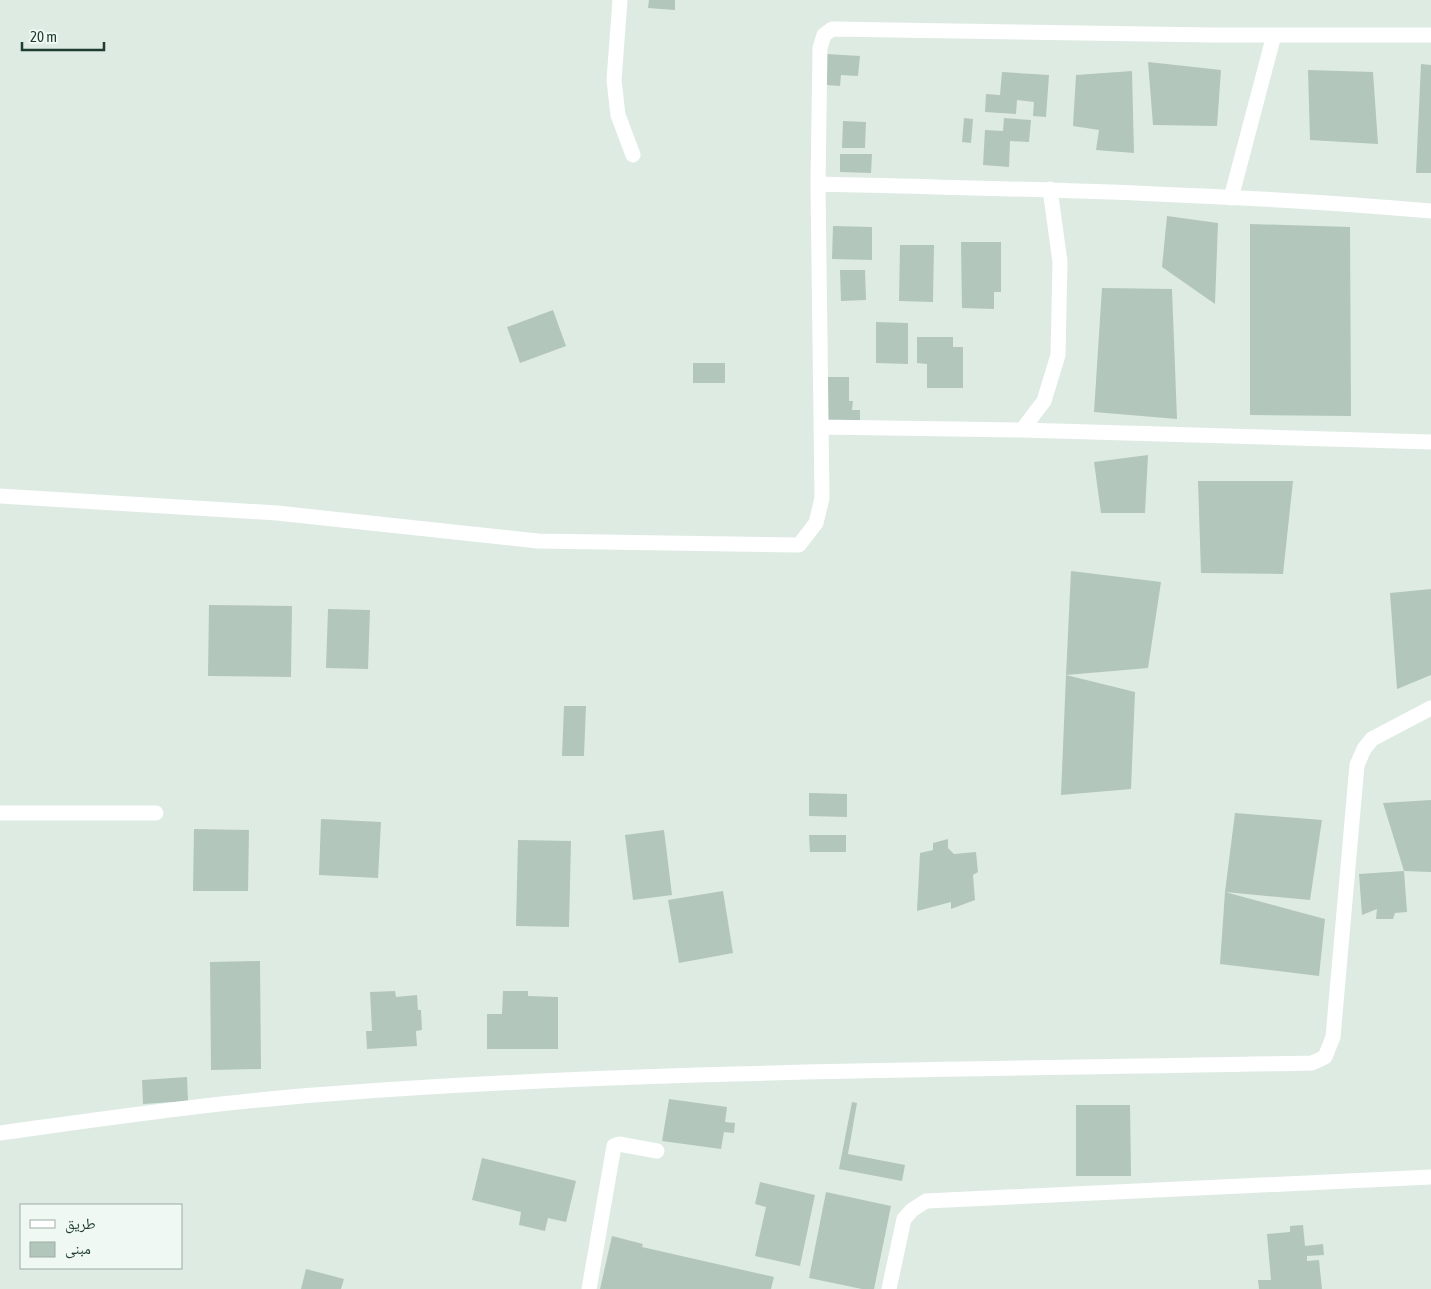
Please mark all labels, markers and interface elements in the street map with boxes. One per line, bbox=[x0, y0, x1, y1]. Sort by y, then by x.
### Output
scale bar bbox=[22, 20, 105, 52]
text: 20 m bbox=[30, 28, 57, 45]
legend bbox=[20, 1204, 182, 1269]
text: طريق bbox=[65, 1215, 96, 1234]
text: مبنى bbox=[65, 1240, 91, 1259]

